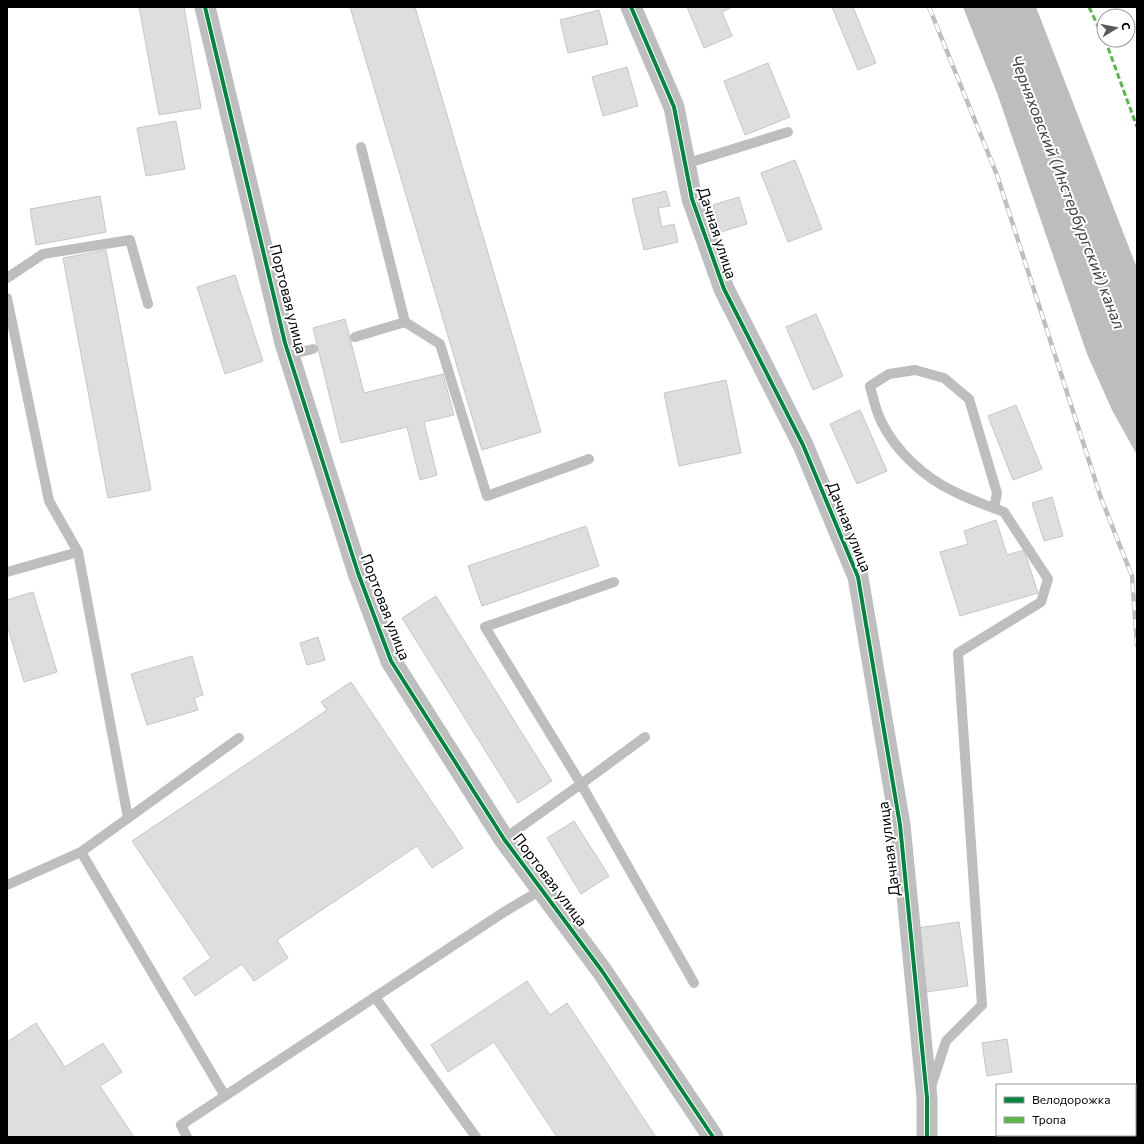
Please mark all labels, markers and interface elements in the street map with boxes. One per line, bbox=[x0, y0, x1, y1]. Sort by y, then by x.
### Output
north arrow bbox=[1096, 8, 1136, 48]
text: С bbox=[1119, 21, 1133, 31]
water label: Черняховский (Инстербургский) канал bbox=[1007, 52, 1130, 331]
street label: Дачная улица bbox=[695, 184, 741, 281]
street label: Портовая улица bbox=[267, 242, 311, 355]
street label: Дачная улица bbox=[824, 479, 876, 574]
street label: Портовая улица bbox=[357, 551, 414, 662]
street label: Дачная улица bbox=[873, 801, 903, 898]
street label: Портовая улица bbox=[510, 829, 592, 930]
legend bbox=[996, 1084, 1136, 1136]
text: Велодорожка bbox=[1032, 1092, 1110, 1106]
text: Тропа bbox=[1032, 1112, 1066, 1126]

